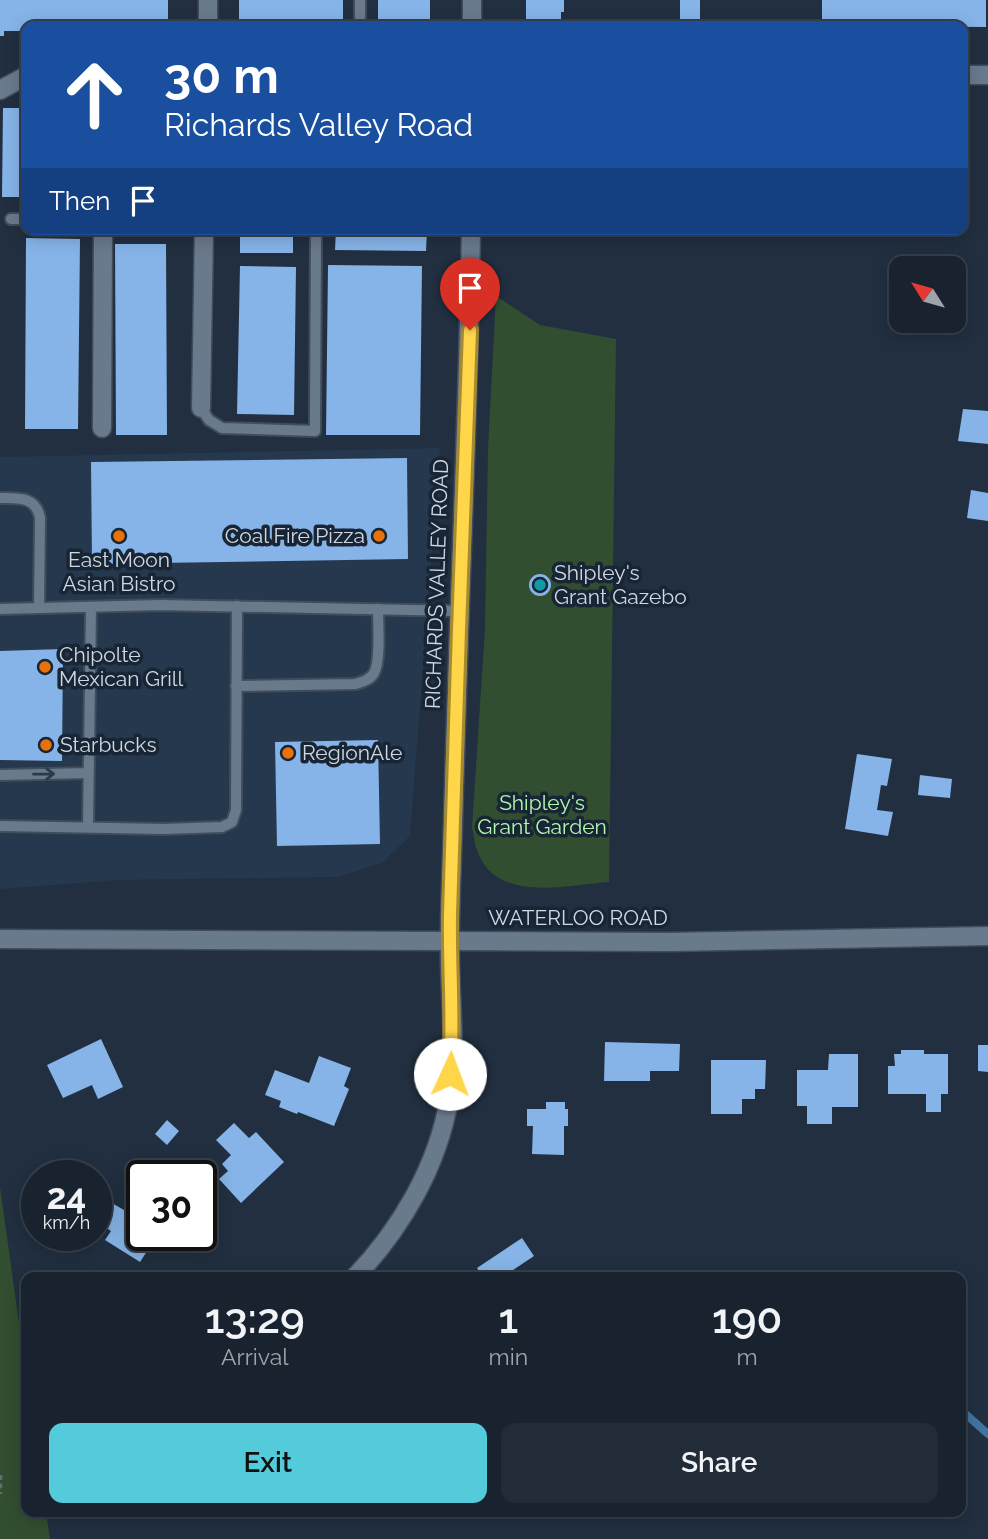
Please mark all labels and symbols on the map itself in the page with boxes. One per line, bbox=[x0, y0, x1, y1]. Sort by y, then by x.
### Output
north arrow bbox=[889, 256, 966, 332]
pin bbox=[440, 258, 500, 330]
street label: RICHARDS VALLEY ROAD bbox=[420, 459, 453, 709]
place label: Coal Fire Pizza bbox=[225, 523, 365, 548]
marker: East Moon Asian Bistro bbox=[111, 528, 127, 544]
marker: Coal Fire Pizza bbox=[371, 528, 387, 544]
place label: East Moon Asian Bistro bbox=[62, 547, 176, 596]
place label: Shipley's Grant Gazebo bbox=[554, 560, 687, 609]
marker: Shipley's Grant Gazebo bbox=[532, 577, 548, 593]
place label: Chipolte Mexican Grill bbox=[59, 642, 184, 691]
marker: Chipolte Mexican Grill bbox=[37, 659, 53, 675]
place label: Starbucks bbox=[60, 732, 157, 757]
marker: Starbucks bbox=[38, 737, 54, 753]
place label: RegionAle bbox=[302, 740, 402, 765]
marker: RegionAle bbox=[280, 745, 296, 761]
one-way arrow bbox=[32, 767, 55, 781]
park label: Shipley's Grant Garden bbox=[477, 790, 607, 839]
street label: WATERLOO ROAD bbox=[488, 905, 668, 930]
position arrow bbox=[413, 1037, 487, 1111]
speed limit sign: 30 bbox=[126, 1160, 217, 1251]

